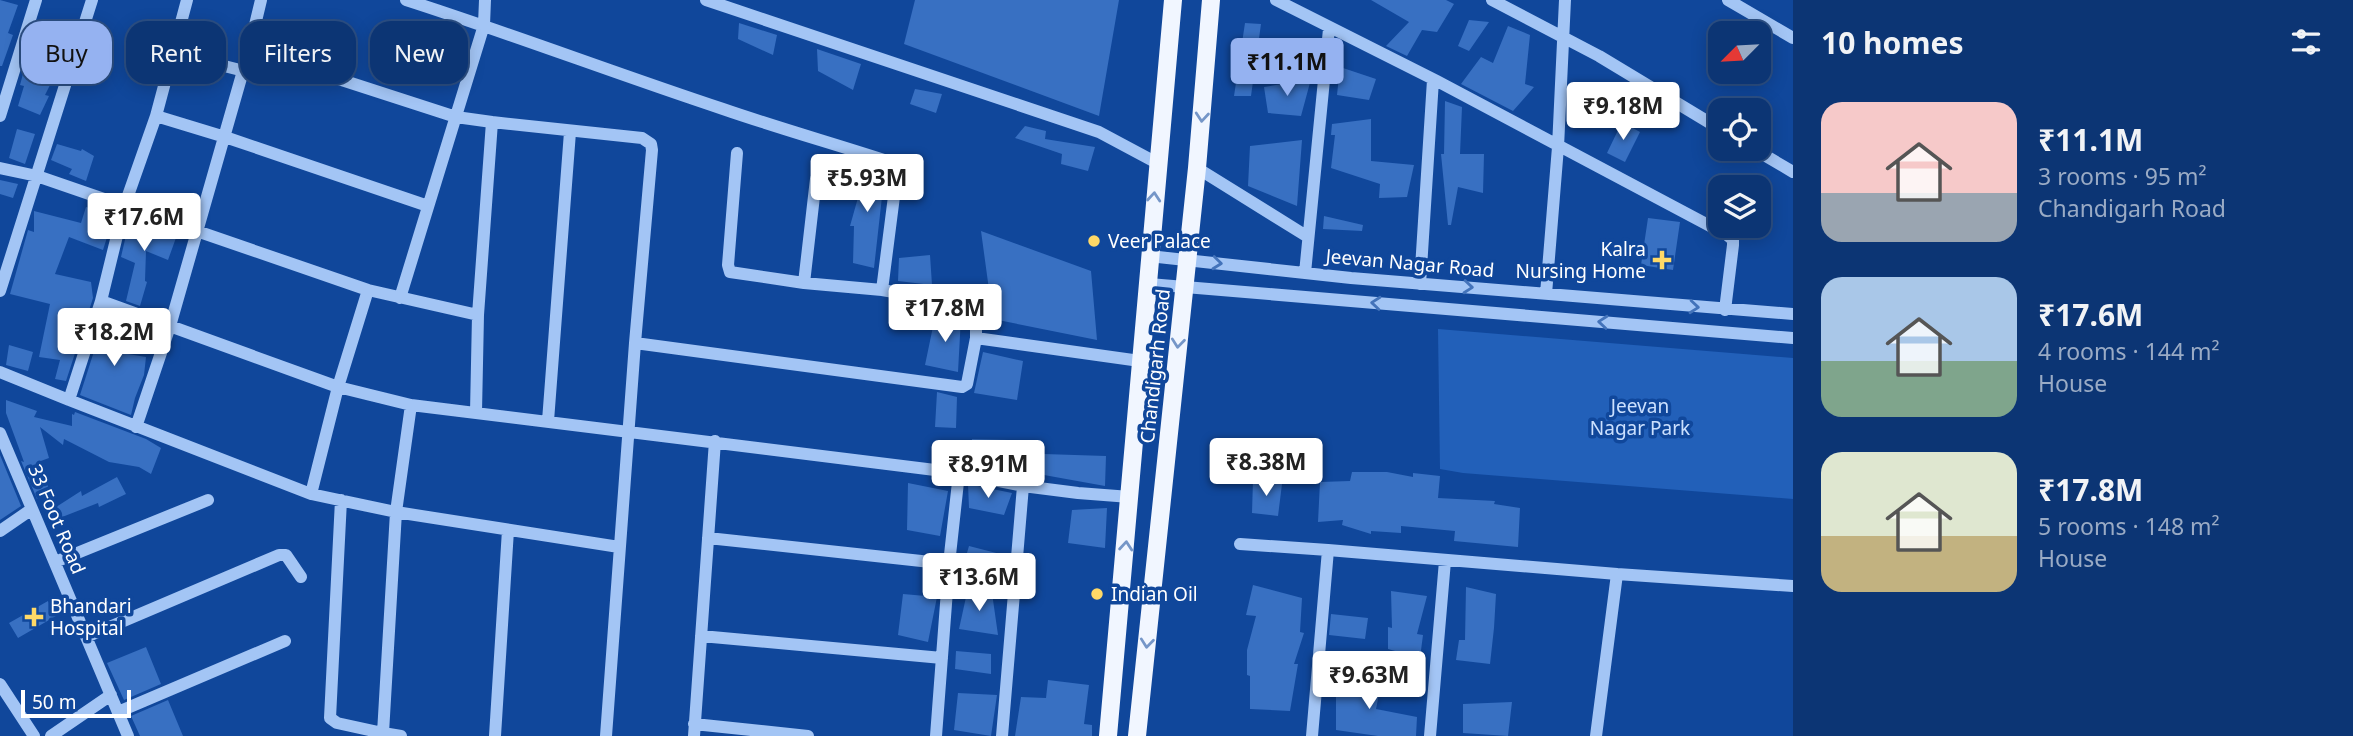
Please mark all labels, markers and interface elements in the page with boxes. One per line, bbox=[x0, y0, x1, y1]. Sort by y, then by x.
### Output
chip: Buy bbox=[21, 21, 112, 84]
chip: Rent bbox=[126, 21, 226, 84]
chip: Filters bbox=[240, 21, 356, 84]
chip: New bbox=[370, 21, 468, 84]
north arrow bbox=[1708, 21, 1771, 84]
map controls bbox=[1708, 21, 1771, 238]
text: 10 homes bbox=[1821, 22, 1964, 63]
icon: filters bbox=[2287, 23, 2325, 61]
pin: ₹11.1M bbox=[1230, 38, 1344, 98]
text: ₹11.1M bbox=[1247, 45, 1327, 77]
pin: ₹9.18M bbox=[1566, 82, 1680, 142]
text: ₹9.18M bbox=[1583, 89, 1663, 121]
button: locate bbox=[1708, 98, 1771, 161]
one-way arrow bbox=[1194, 112, 1209, 123]
text: ₹11.1M bbox=[2038, 119, 2143, 160]
icon: home bbox=[1877, 130, 1961, 214]
pin: ₹5.93M bbox=[810, 154, 924, 214]
text: 3 rooms · 95 m² bbox=[2038, 160, 2207, 192]
text: ₹5.93M bbox=[827, 161, 907, 193]
button: layers bbox=[1708, 175, 1771, 238]
one-way arrow bbox=[1146, 191, 1161, 202]
text: Chandigarh Road bbox=[2038, 192, 2226, 224]
pin: ₹17.6M bbox=[87, 194, 201, 253]
text: ₹17.6M bbox=[104, 200, 184, 232]
place label: Veer Palace bbox=[1108, 228, 1211, 254]
marker: Veer Palace bbox=[1086, 233, 1102, 249]
place label: Kalra Nursing Home bbox=[1516, 236, 1646, 284]
street label: Jeevan Nagar Road bbox=[1323, 243, 1495, 283]
marker: Kalra Nursing Home bbox=[1652, 250, 1672, 270]
one-way arrow bbox=[1211, 256, 1223, 271]
one-way arrow bbox=[1462, 279, 1473, 294]
pin: ₹17.8M bbox=[888, 284, 1002, 344]
street label: Chandigarh Road bbox=[1134, 287, 1176, 445]
text: ₹17.8M bbox=[905, 291, 985, 323]
text: ₹17.6M bbox=[2038, 294, 2143, 335]
one-way arrow bbox=[1370, 296, 1381, 311]
one-way arrow bbox=[1689, 299, 1700, 314]
icon: home bbox=[1877, 305, 1961, 389]
pin: ₹18.2M bbox=[57, 308, 171, 368]
text: ₹18.2M bbox=[74, 315, 154, 347]
one-way arrow bbox=[1597, 315, 1608, 330]
text: 4 rooms · 144 m² bbox=[2038, 335, 2220, 367]
one-way arrow bbox=[1171, 337, 1186, 349]
text: House bbox=[2038, 367, 2107, 399]
park label: Jeevan Nagar Park bbox=[1590, 393, 1690, 441]
pin: ₹8.38M bbox=[1209, 438, 1323, 498]
pin: ₹8.91M bbox=[931, 440, 1045, 500]
text: ₹8.38M bbox=[1226, 445, 1306, 477]
text: ₹8.91M bbox=[948, 447, 1028, 479]
street label: 33 Foot Road bbox=[22, 460, 92, 578]
text: ₹17.8M bbox=[2038, 469, 2143, 510]
icon: home bbox=[1877, 480, 1961, 564]
text: 5 rooms · 148 m² bbox=[2038, 510, 2220, 542]
one-way arrow bbox=[1118, 540, 1133, 551]
text: House bbox=[2038, 542, 2107, 574]
pin: ₹13.6M bbox=[922, 554, 1036, 613]
text: ₹13.6M bbox=[939, 560, 1019, 592]
place label: Indian Oil bbox=[1111, 581, 1198, 607]
marker: Indian Oil bbox=[1089, 586, 1105, 602]
place label: Bhandari Hospital bbox=[50, 593, 132, 641]
marker: Bhandari Hospital bbox=[24, 607, 44, 627]
one-way arrow bbox=[1140, 637, 1155, 648]
pin: ₹9.63M bbox=[1312, 652, 1426, 711]
text: ₹9.63M bbox=[1329, 658, 1409, 690]
scale bar bbox=[21, 687, 131, 719]
text: 50 m bbox=[32, 689, 76, 715]

